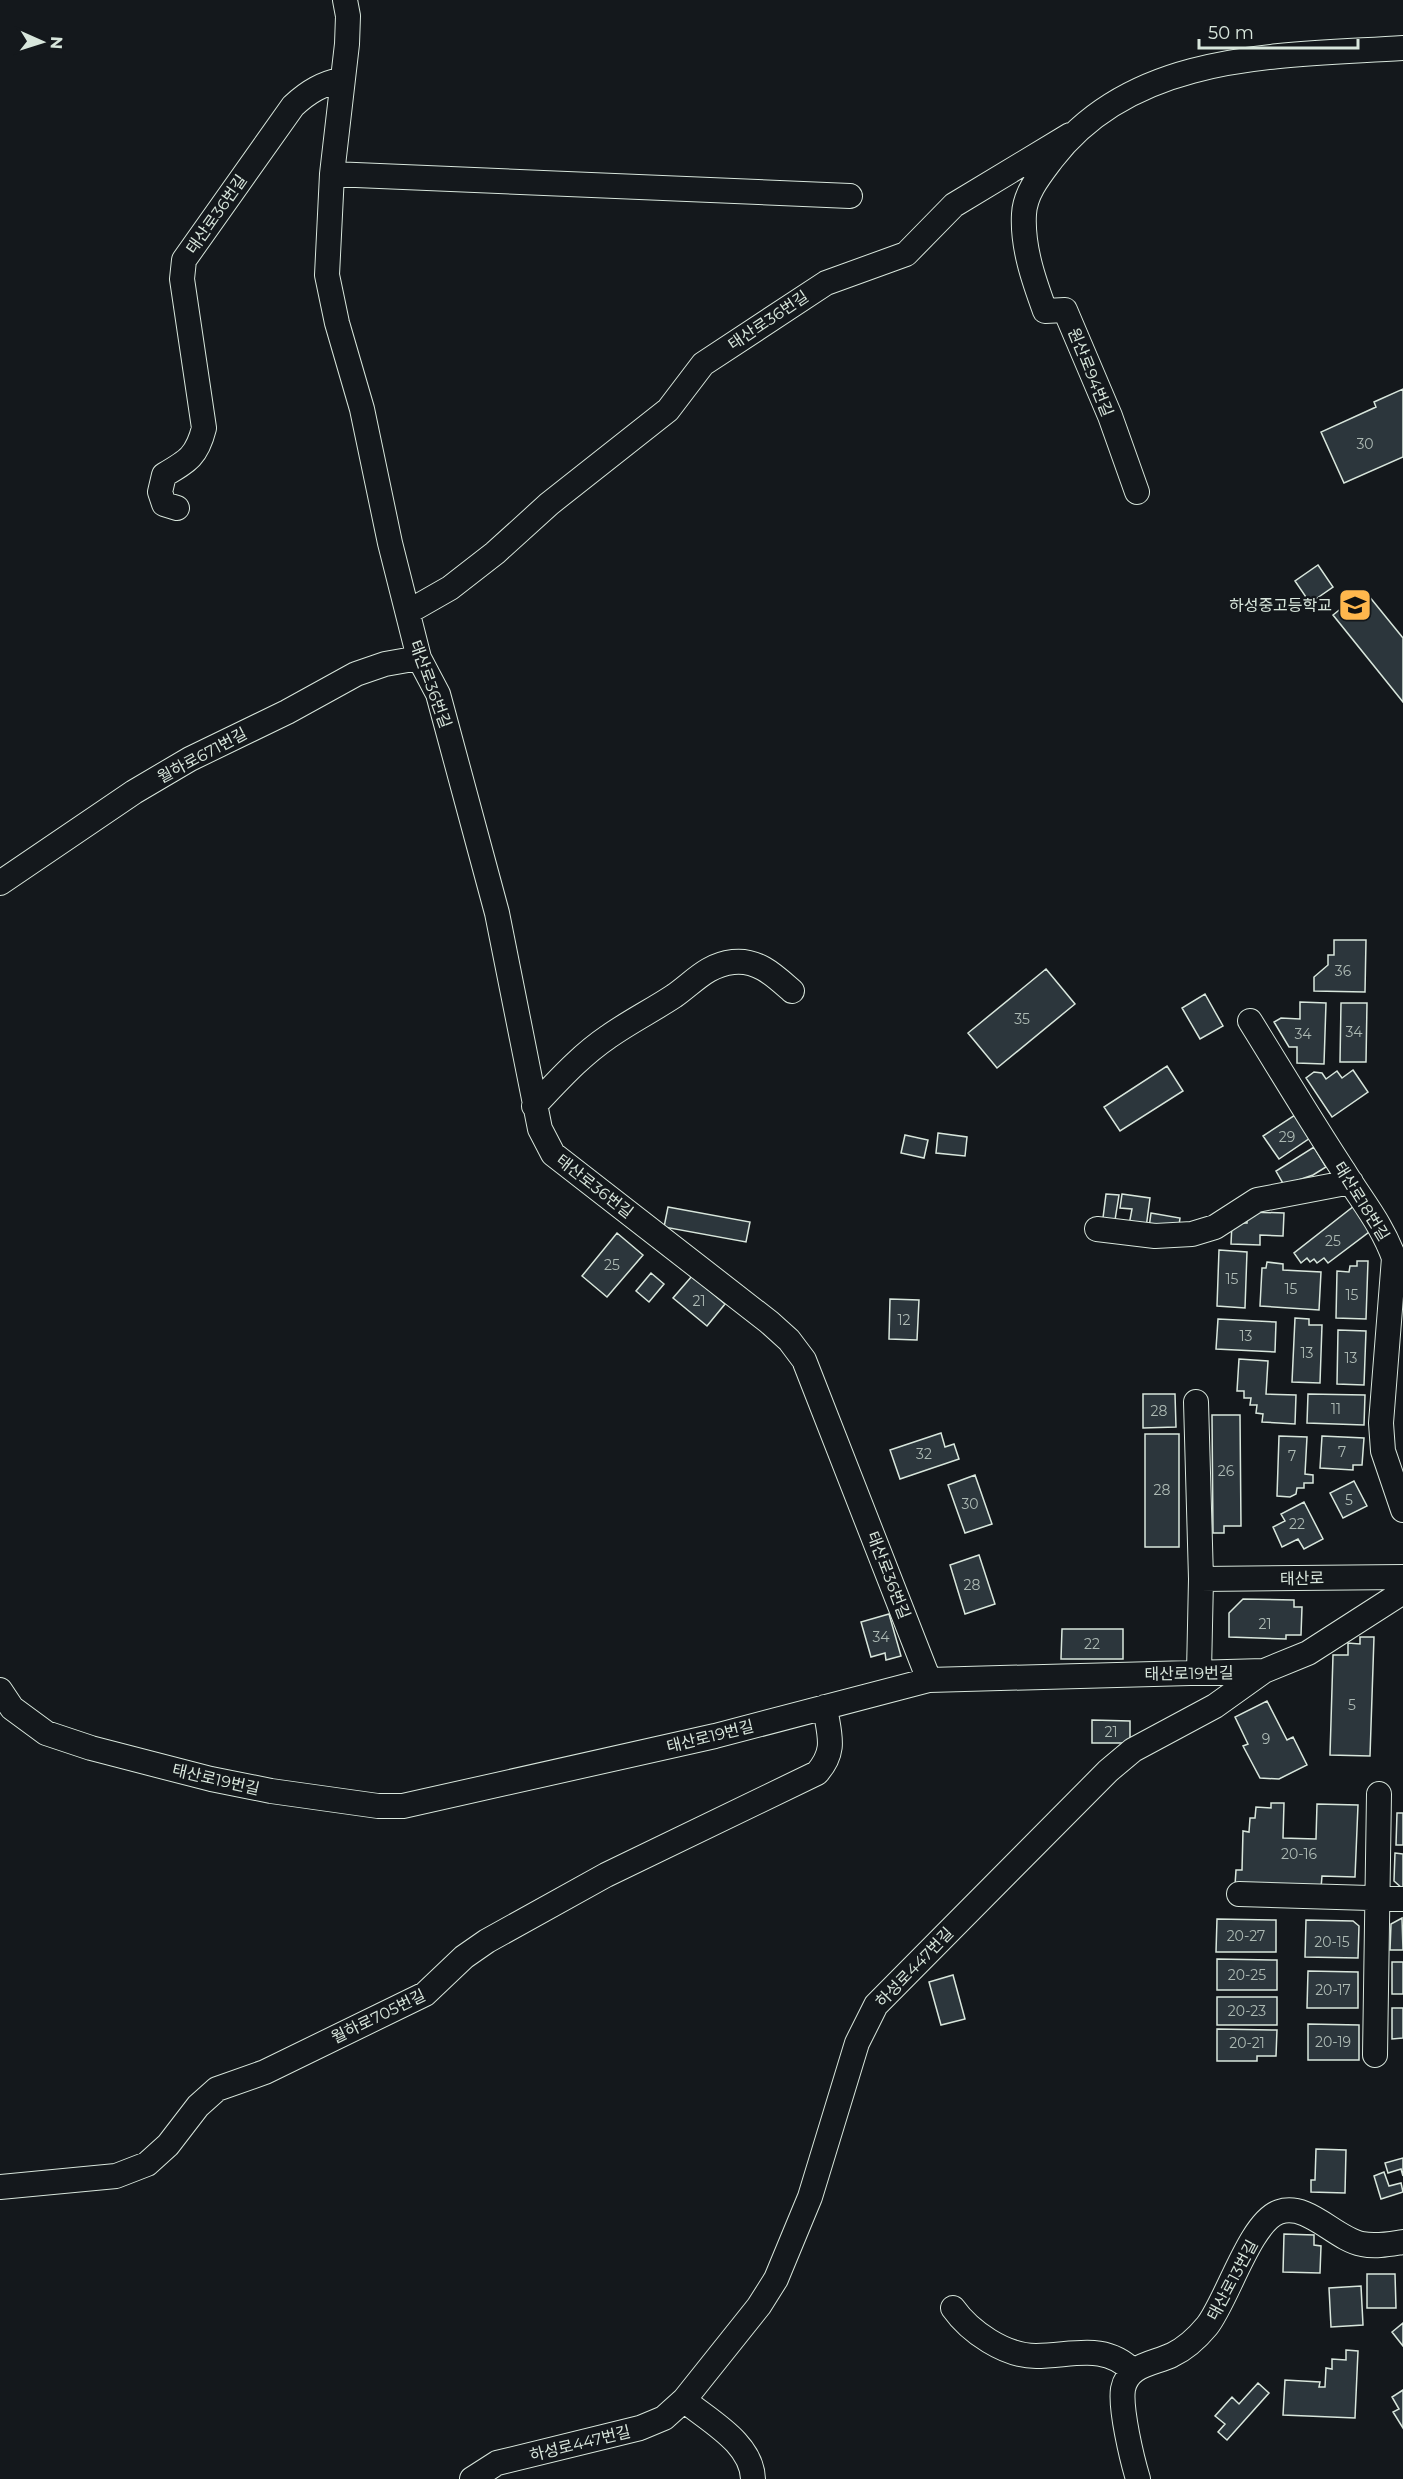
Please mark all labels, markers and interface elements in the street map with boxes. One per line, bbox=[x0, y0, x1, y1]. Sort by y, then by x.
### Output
north arrow bbox=[12, 12, 72, 72]
scale bar bbox=[1199, 12, 1358, 50]
text: 50 m bbox=[1208, 22, 1254, 44]
text: N bbox=[47, 36, 66, 50]
street label: 태산로36번길 bbox=[182, 171, 251, 258]
street label: 태산로36번길 bbox=[725, 287, 812, 354]
street label: 원산로94번길 bbox=[1064, 325, 1117, 419]
house number: 30 bbox=[1356, 435, 1374, 453]
school or university icon: 하성중고등학교 bbox=[1337, 587, 1373, 623]
place label: 하성중고등학교 bbox=[1229, 596, 1332, 615]
street label: 태산로36번길 bbox=[406, 638, 455, 731]
street label: 월하로671번길 bbox=[154, 724, 250, 787]
house number: 36 bbox=[1335, 962, 1352, 980]
house number: 35 bbox=[1014, 1010, 1030, 1028]
house number: 34 bbox=[1345, 1023, 1363, 1041]
house number: 34 bbox=[1294, 1025, 1312, 1043]
house number: 29 bbox=[1279, 1128, 1295, 1146]
street label: 태산로36번길 bbox=[552, 1150, 637, 1222]
street label: 태산로18번길 bbox=[1330, 1158, 1393, 1244]
house number: 25 bbox=[1325, 1232, 1341, 1250]
house number: 25 bbox=[604, 1256, 620, 1274]
house number: 15 bbox=[1226, 1270, 1239, 1288]
house number: 15 bbox=[1285, 1280, 1298, 1298]
house number: 15 bbox=[1346, 1286, 1359, 1304]
house number: 21 bbox=[692, 1292, 706, 1310]
house number: 12 bbox=[897, 1311, 911, 1329]
house number: 13 bbox=[1240, 1327, 1253, 1345]
house number: 13 bbox=[1301, 1344, 1314, 1362]
house number: 13 bbox=[1345, 1349, 1358, 1367]
house number: 11 bbox=[1331, 1400, 1341, 1418]
house number: 28 bbox=[1151, 1402, 1168, 1420]
house number: 7 bbox=[1338, 1443, 1346, 1461]
house number: 32 bbox=[916, 1445, 932, 1463]
house number: 7 bbox=[1288, 1447, 1296, 1465]
house number: 26 bbox=[1218, 1462, 1235, 1480]
house number: 28 bbox=[1154, 1481, 1171, 1499]
house number: 5 bbox=[1345, 1491, 1353, 1509]
house number: 30 bbox=[961, 1495, 979, 1513]
house number: 22 bbox=[1289, 1515, 1305, 1533]
street label: 태산로36번길 bbox=[863, 1529, 914, 1622]
street label: 태산로 bbox=[1280, 1569, 1325, 1588]
house number: 28 bbox=[964, 1576, 981, 1594]
house number: 21 bbox=[1258, 1615, 1272, 1633]
house number: 34 bbox=[872, 1628, 890, 1646]
house number: 22 bbox=[1084, 1635, 1100, 1653]
street label: 태산로19번길 bbox=[1144, 1663, 1234, 1684]
house number: 5 bbox=[1348, 1696, 1356, 1714]
street label: 태산로19번길 bbox=[665, 1716, 756, 1756]
house number: 21 bbox=[1104, 1723, 1118, 1741]
house number: 9 bbox=[1262, 1730, 1270, 1748]
street label: 태산로19번길 bbox=[170, 1760, 261, 1799]
house number: 20-16 bbox=[1281, 1845, 1317, 1863]
street label: 하성로447번길 bbox=[872, 1924, 957, 2011]
house number: 20-27 bbox=[1227, 1927, 1265, 1945]
house number: 20-15 bbox=[1314, 1933, 1350, 1951]
house number: 20-25 bbox=[1228, 1966, 1266, 1984]
house number: 20-17 bbox=[1315, 1981, 1351, 1999]
street label: 월하로705번길 bbox=[328, 1985, 428, 2047]
house number: 20-23 bbox=[1228, 2002, 1266, 2020]
house number: 20-19 bbox=[1315, 2033, 1351, 2051]
house number: 20-21 bbox=[1229, 2034, 1265, 2052]
street label: 태산로13번길 bbox=[1203, 2237, 1262, 2324]
street label: 하성로447번길 bbox=[528, 2422, 633, 2465]

